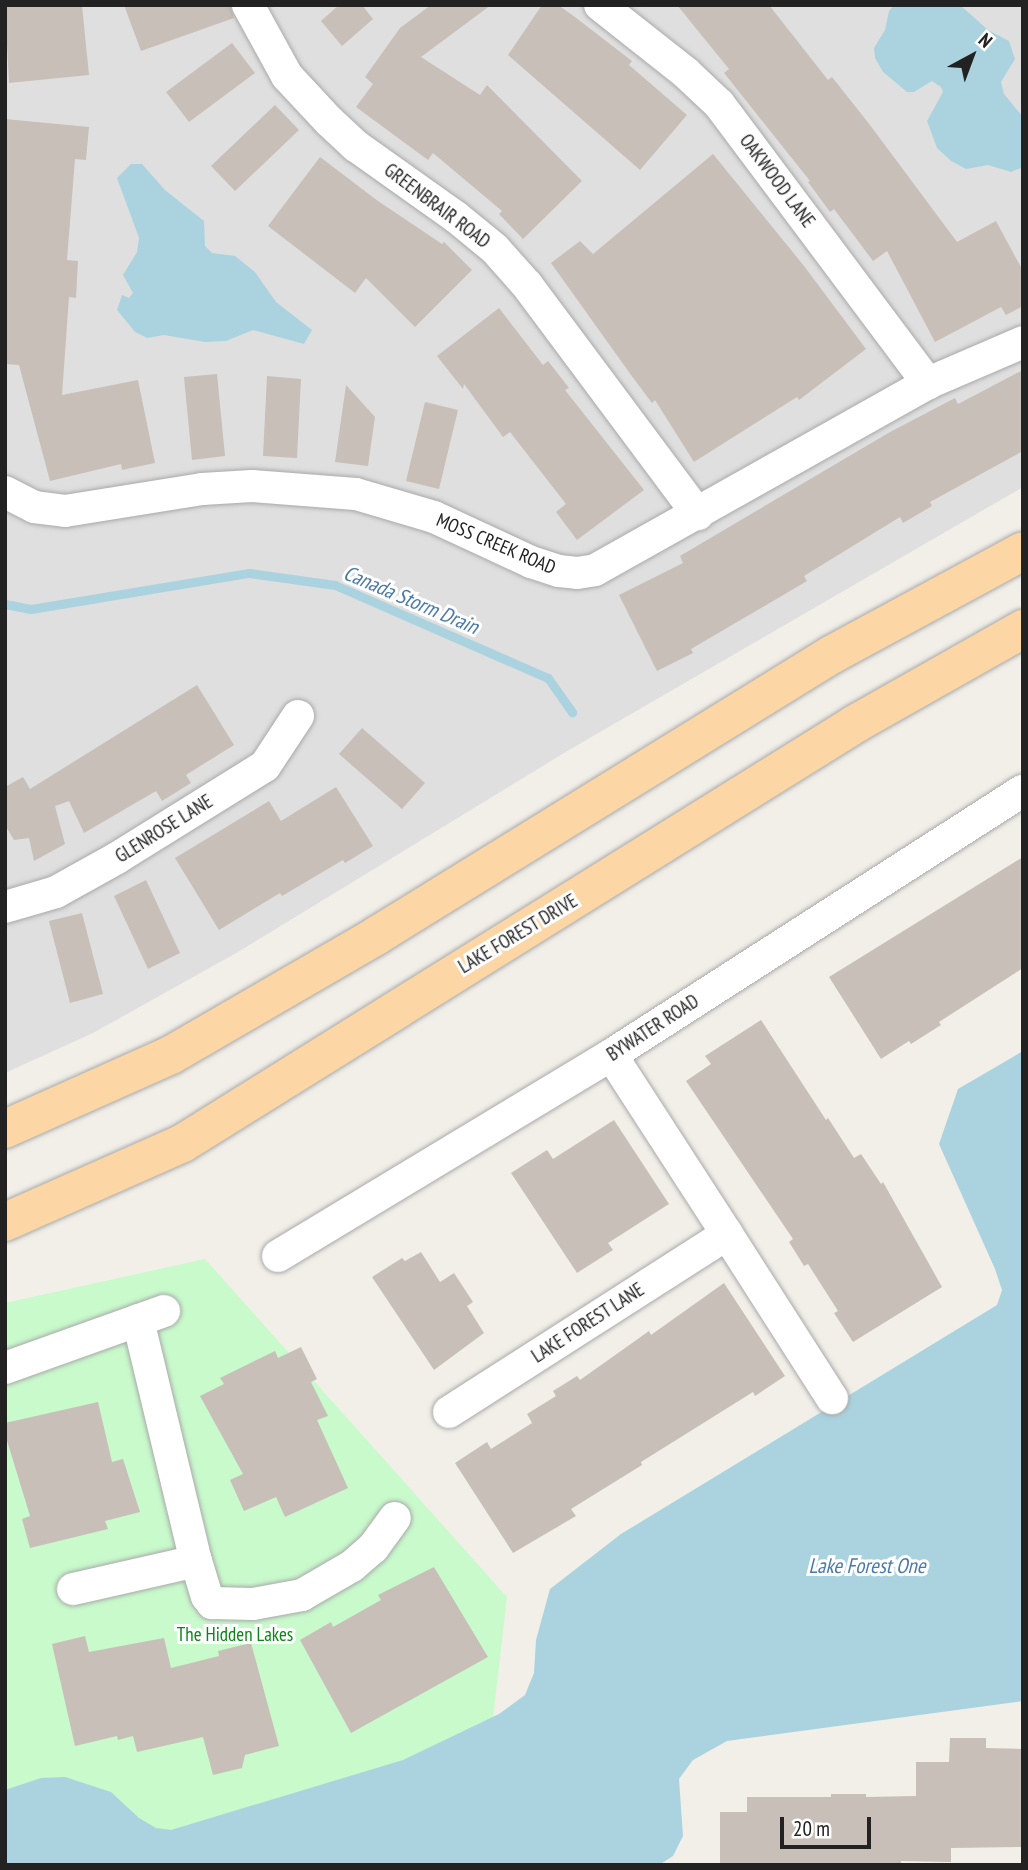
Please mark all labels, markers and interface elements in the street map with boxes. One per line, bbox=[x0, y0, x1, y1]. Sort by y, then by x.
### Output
north arrow bbox=[937, 21, 1007, 91]
text: N bbox=[974, 28, 998, 53]
street label: OAKWOOD LANE bbox=[735, 130, 819, 232]
street label: GREENBRAIR ROAD bbox=[380, 159, 494, 253]
street label: MOSS CREEK ROAD bbox=[433, 509, 559, 579]
water label: Canada Storm Drain bbox=[340, 560, 482, 640]
street label: GLENROSE LANE bbox=[111, 790, 217, 868]
street label: LAKE FOREST DRIVE bbox=[454, 889, 582, 979]
street label: BYWATER ROAD bbox=[603, 990, 703, 1066]
street label: LAKE FOREST LANE bbox=[527, 1278, 649, 1368]
water label: Lake Forest One bbox=[809, 1553, 925, 1579]
park label: The Hidden Lakes bbox=[177, 1624, 293, 1646]
scale bar bbox=[783, 1804, 874, 1848]
text: 20 m bbox=[793, 1815, 830, 1842]

